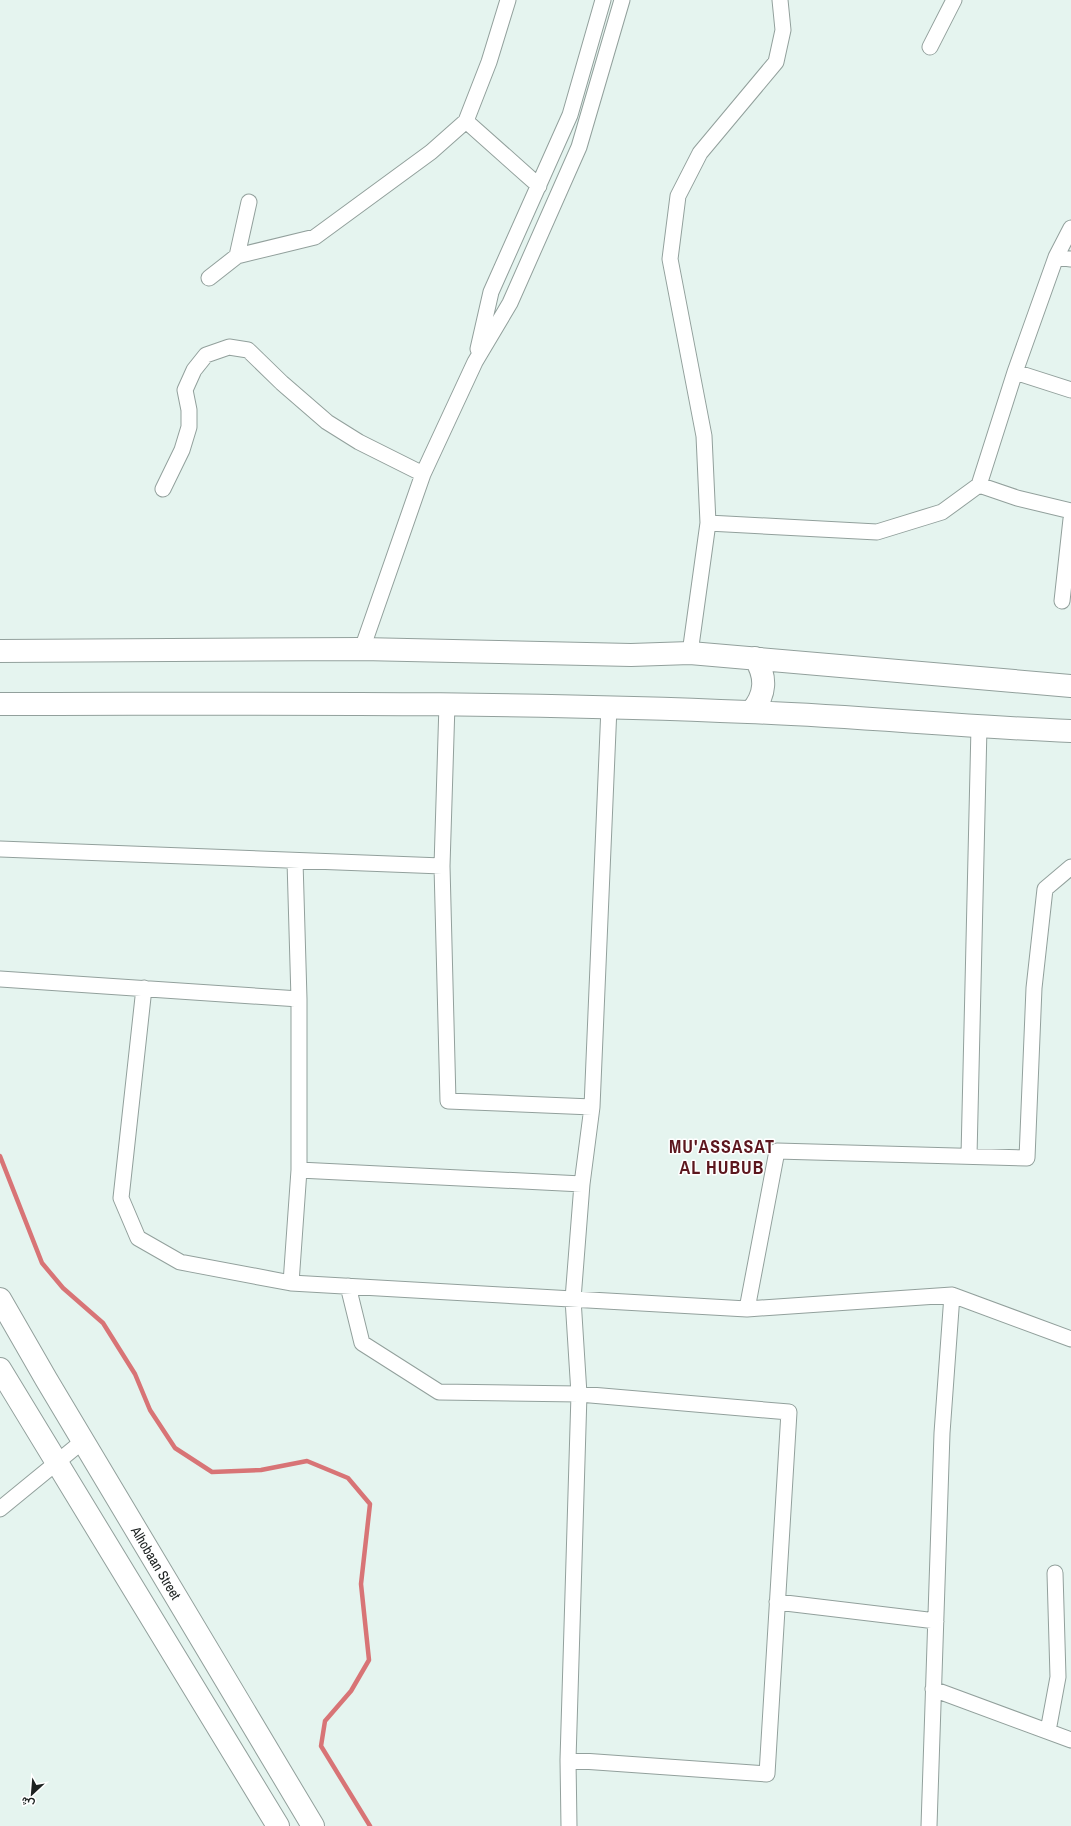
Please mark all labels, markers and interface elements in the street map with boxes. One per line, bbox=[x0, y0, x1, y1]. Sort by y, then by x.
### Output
district label: MU'ASSASAT AL HUBUB bbox=[669, 1134, 775, 1180]
street label: Alhobaan Street bbox=[127, 1522, 185, 1603]
north arrow bbox=[12, 1774, 52, 1814]
text: ش bbox=[19, 1794, 37, 1812]

